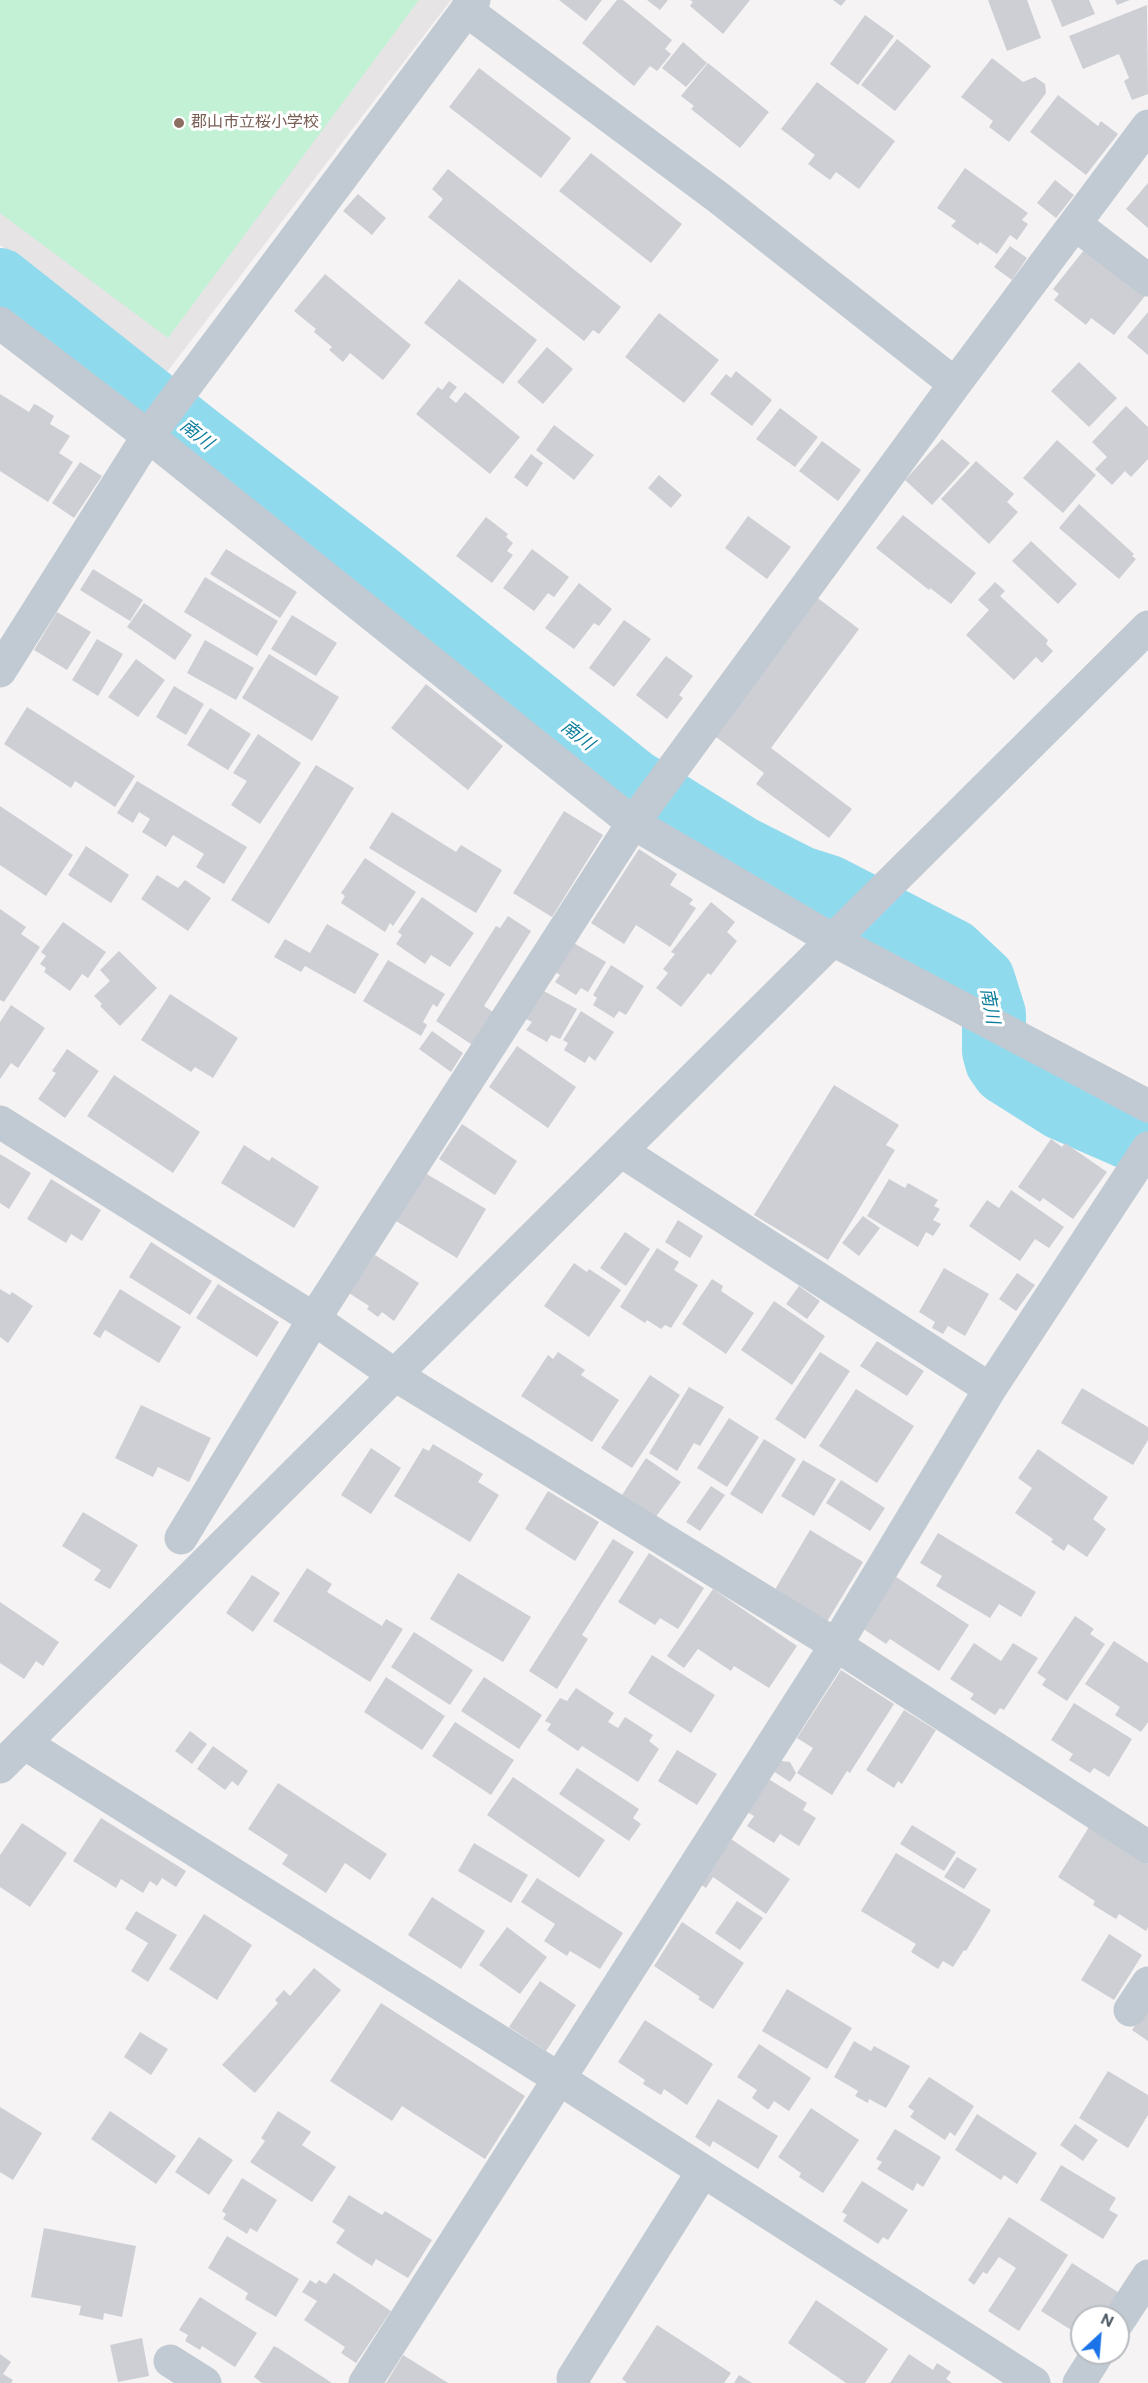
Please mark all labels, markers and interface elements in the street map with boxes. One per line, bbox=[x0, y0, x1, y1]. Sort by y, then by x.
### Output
place label: 郡山市立桜小学校 bbox=[191, 113, 319, 133]
marker: 郡山市立桜小学校 bbox=[172, 116, 186, 130]
water label: 南川 bbox=[175, 415, 217, 455]
water label: 南川 bbox=[556, 716, 598, 756]
water label: 南川 bbox=[975, 986, 1003, 1026]
north arrow bbox=[1070, 2305, 1130, 2365]
text: N bbox=[1097, 2308, 1117, 2332]

